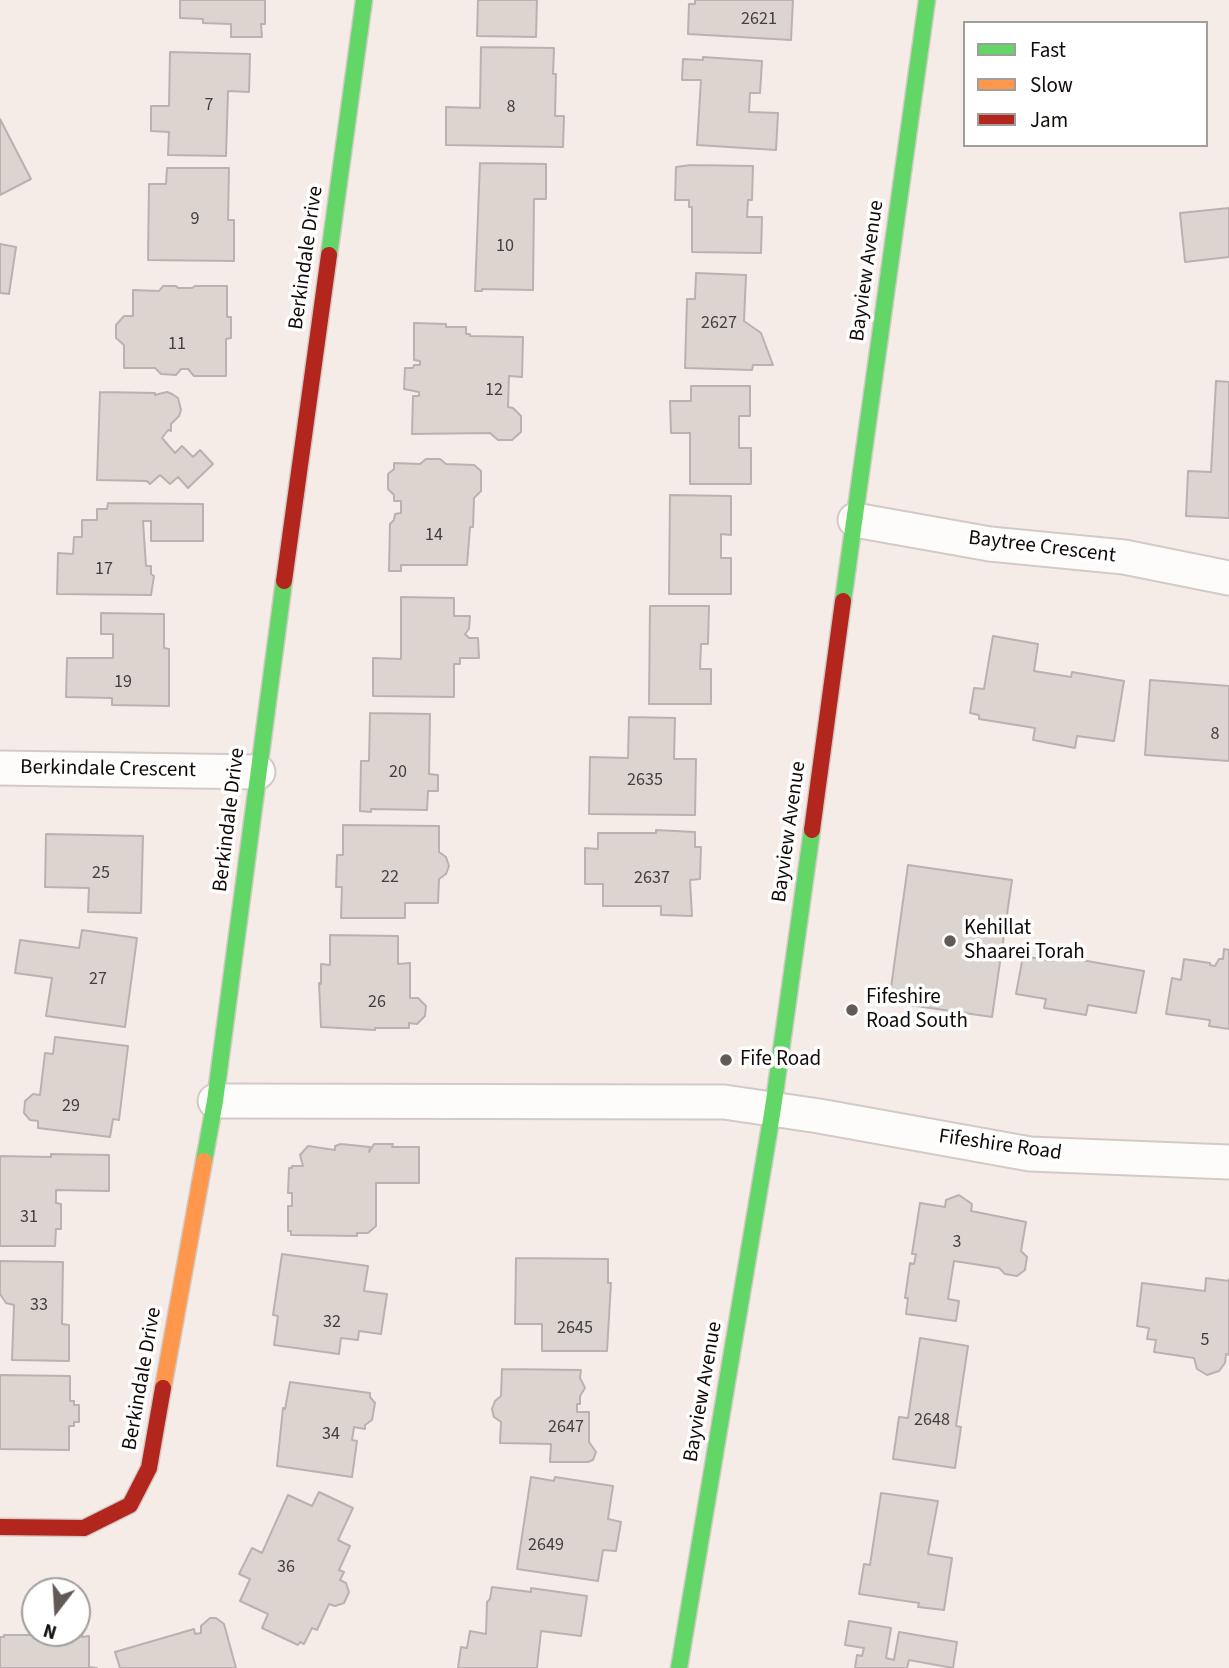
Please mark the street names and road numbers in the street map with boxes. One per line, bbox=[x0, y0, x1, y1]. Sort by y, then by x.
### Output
street label: Berkindale Drive bbox=[284, 185, 330, 331]
street label: Bayview Avenue bbox=[846, 199, 890, 343]
street label: Baytree Crescent bbox=[967, 526, 1117, 570]
street label: Berkindale Drive bbox=[209, 747, 251, 893]
street label: Berkindale Crescent bbox=[20, 756, 196, 784]
street label: Bayview Avenue bbox=[768, 760, 812, 904]
street label: Fifeshire Road bbox=[937, 1125, 1063, 1167]
street label: Berkindale Drive bbox=[118, 1306, 168, 1452]
street label: Bayview Avenue bbox=[679, 1320, 729, 1464]

